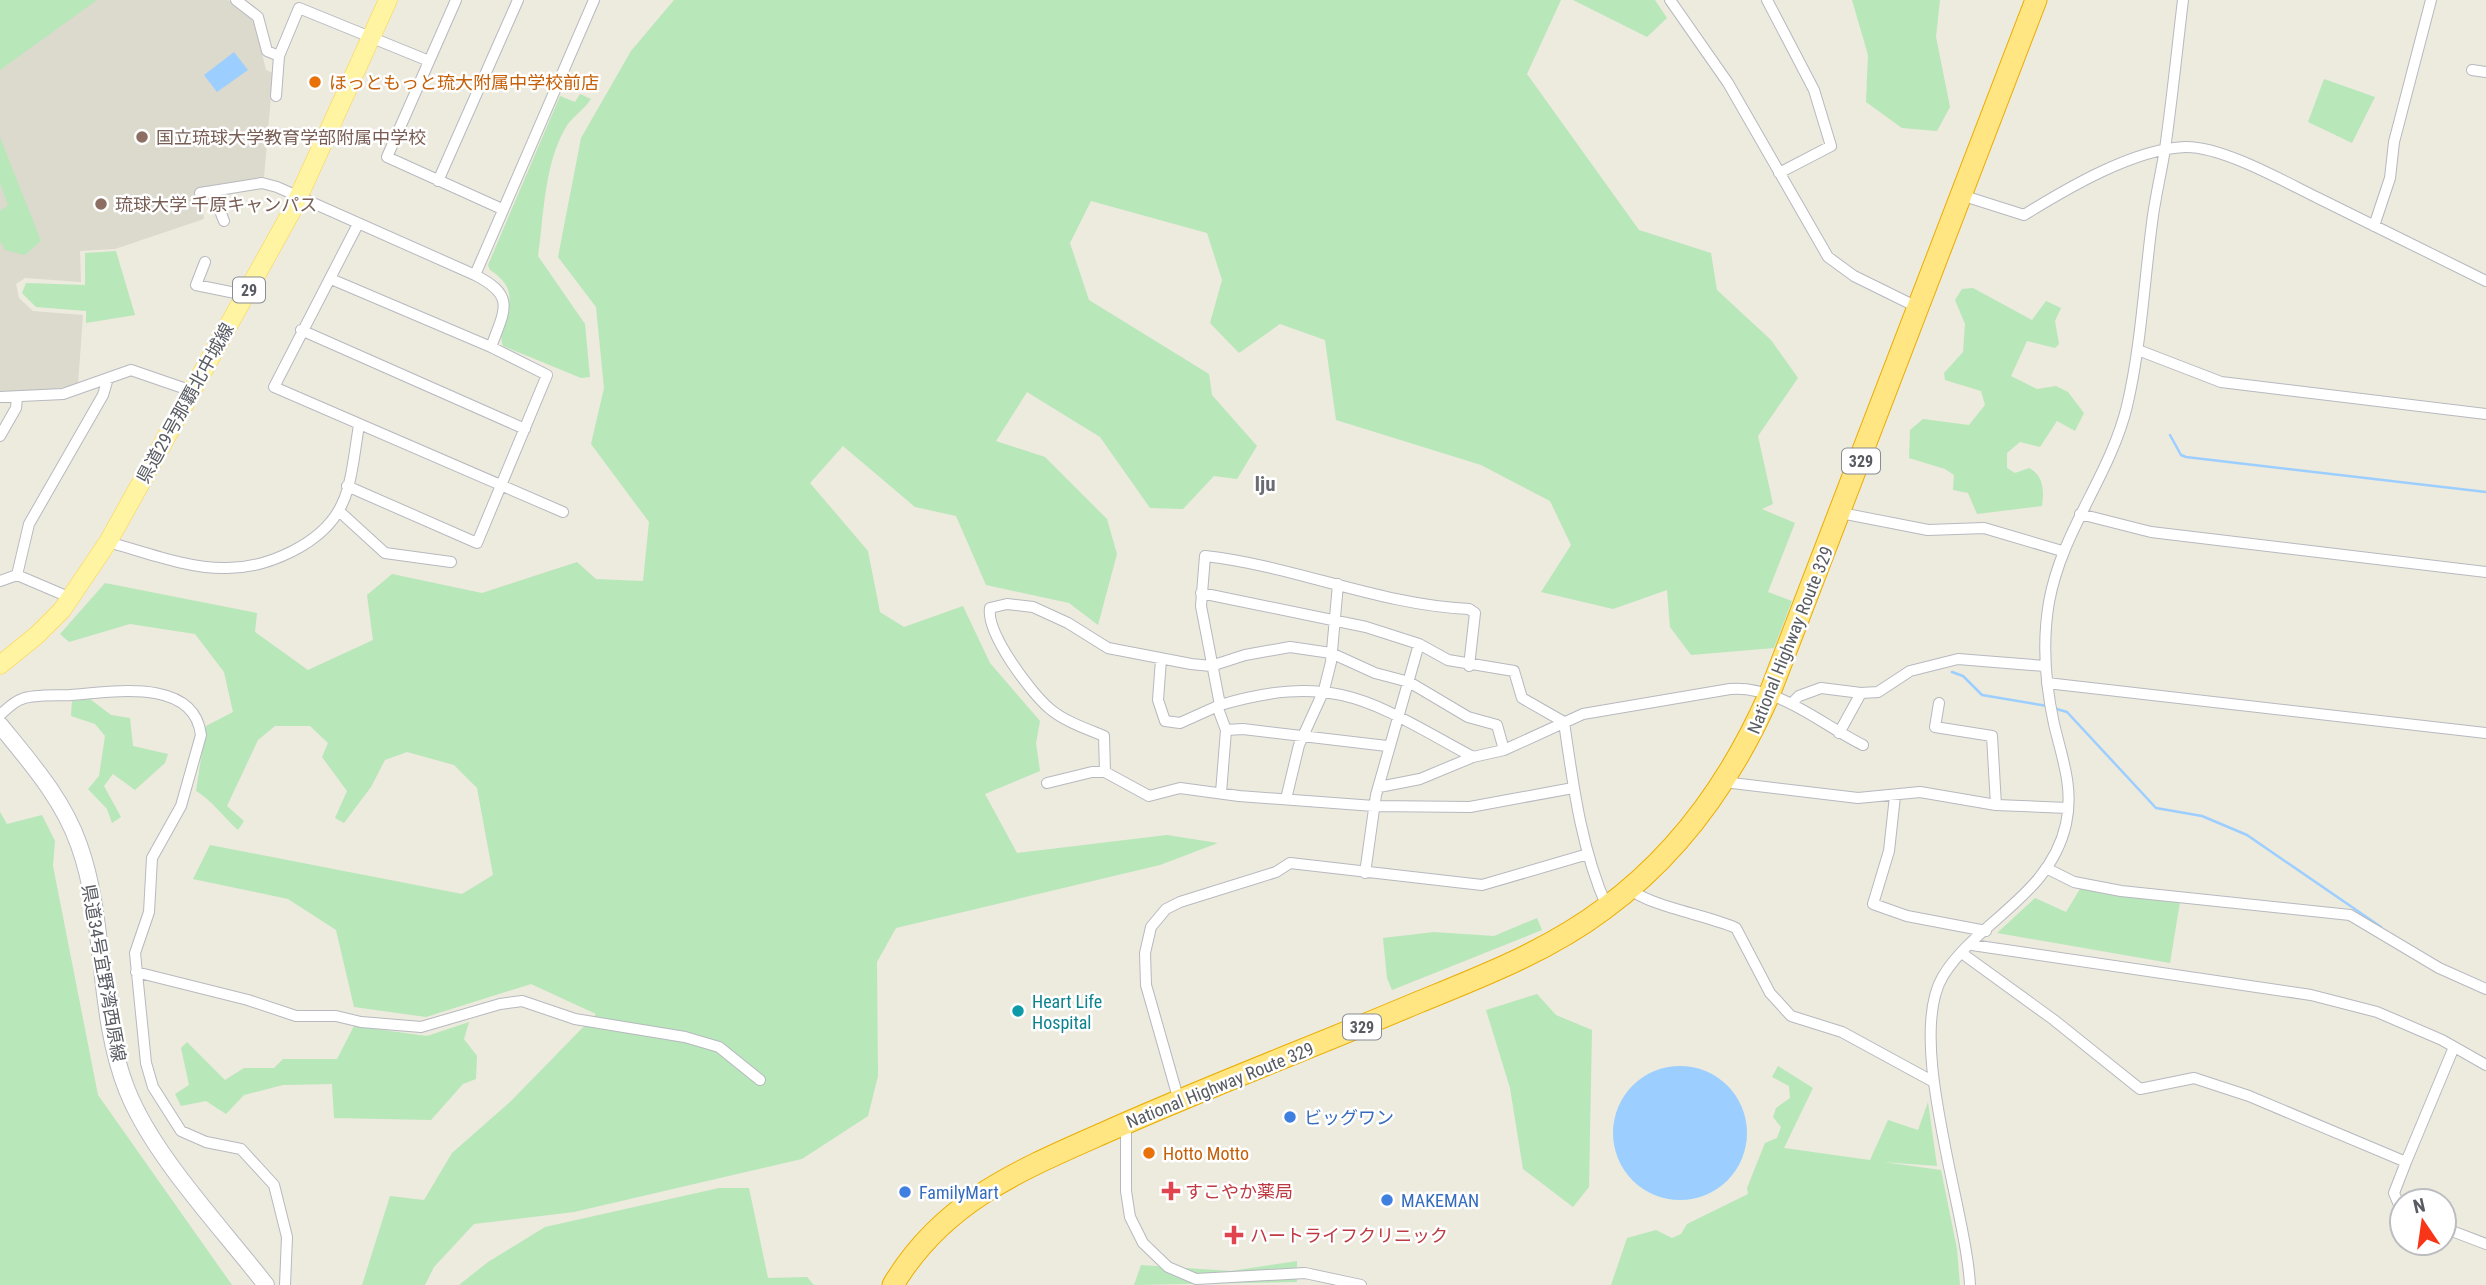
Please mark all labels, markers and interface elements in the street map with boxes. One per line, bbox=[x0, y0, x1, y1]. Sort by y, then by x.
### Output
place label: ほっともっと琉大附属中学校前店 bbox=[329, 72, 599, 93]
marker: ほっともっと琉大附属中学校前店 bbox=[307, 74, 323, 90]
place label: 国立琉球大学教育学部附属中学校 bbox=[156, 127, 426, 148]
marker: 国立琉球大学教育学部附属中学校 bbox=[134, 129, 150, 145]
place label: 琉球大学 千原キャンパス bbox=[115, 194, 317, 215]
marker: 琉球大学 千原キャンパス bbox=[93, 196, 109, 212]
road number: 29 bbox=[233, 278, 265, 302]
street label: 県道29号那覇北中城線 bbox=[132, 319, 238, 487]
road number: 329 bbox=[1842, 448, 1880, 474]
district label: Iju bbox=[1254, 472, 1276, 496]
street label: National Highway Route 329 bbox=[1743, 543, 1837, 737]
street label: 県道34号宜野湾西原線 bbox=[78, 883, 130, 1063]
place label: Heart Life Hospital bbox=[1032, 991, 1102, 1033]
marker: Heart Life Hospital bbox=[1010, 1003, 1026, 1019]
road number: 329 bbox=[1343, 1015, 1381, 1040]
street label: National Highway Route 329 bbox=[1123, 1038, 1317, 1132]
place label: ビッグワン bbox=[1304, 1107, 1394, 1128]
marker: ビッグワン bbox=[1282, 1109, 1298, 1125]
place label: Hotto Motto bbox=[1163, 1143, 1249, 1164]
marker: Hotto Motto bbox=[1141, 1145, 1157, 1161]
place label: すこやか薬局 bbox=[1185, 1181, 1293, 1202]
place label: FamilyMart bbox=[919, 1182, 999, 1203]
marker: すこやか薬局 bbox=[1163, 1183, 1179, 1199]
marker: FamilyMart bbox=[897, 1184, 913, 1200]
north arrow bbox=[2388, 1187, 2458, 1257]
place label: MAKEMAN bbox=[1401, 1190, 1479, 1211]
marker: MAKEMAN bbox=[1379, 1192, 1395, 1208]
text: N bbox=[2411, 1193, 2428, 1218]
marker: ハートライフクリニック bbox=[1224, 1225, 1244, 1245]
place label: ハートライフクリニック bbox=[1250, 1225, 1448, 1246]

